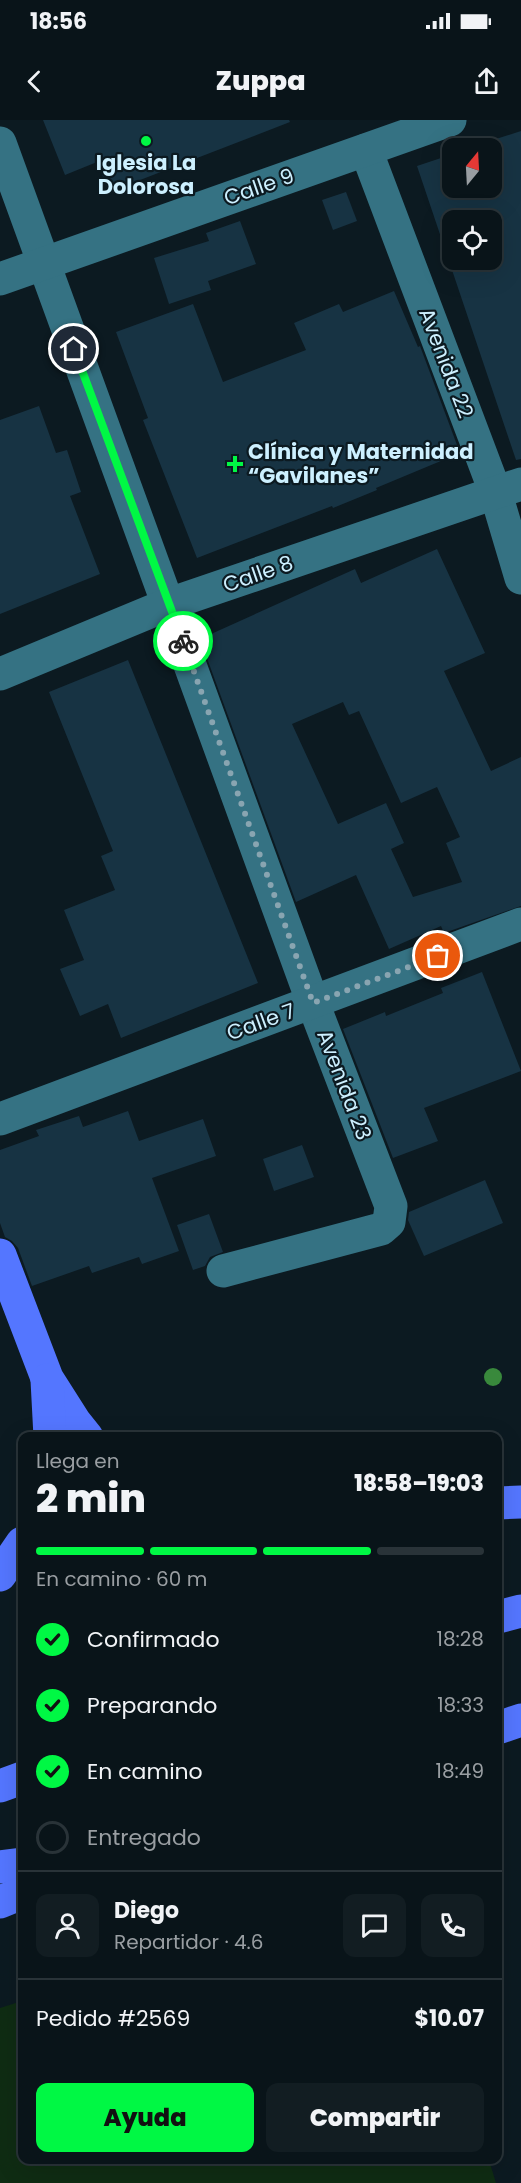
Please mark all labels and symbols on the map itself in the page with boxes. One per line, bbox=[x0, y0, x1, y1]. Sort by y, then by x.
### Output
marker: Iglesia La Dolorosa bbox=[139, 134, 153, 148]
north arrow bbox=[442, 138, 502, 198]
place label: Iglesia La Dolorosa bbox=[96, 148, 196, 201]
street label: Calle 9 bbox=[220, 161, 298, 212]
street label: Avenida 22 bbox=[412, 304, 481, 422]
pin bbox=[48, 323, 99, 374]
place label: Clínica y Maternidad “Gavilanes” bbox=[248, 437, 474, 490]
marker: Clínica y Maternidad “Gavilanes” bbox=[226, 455, 244, 473]
street label: Calle 8 bbox=[219, 548, 297, 599]
courier bbox=[153, 611, 213, 671]
pin bbox=[412, 930, 463, 981]
street label: Calle 7 bbox=[223, 996, 299, 1047]
street label: Avenida 23 bbox=[310, 1025, 379, 1144]

